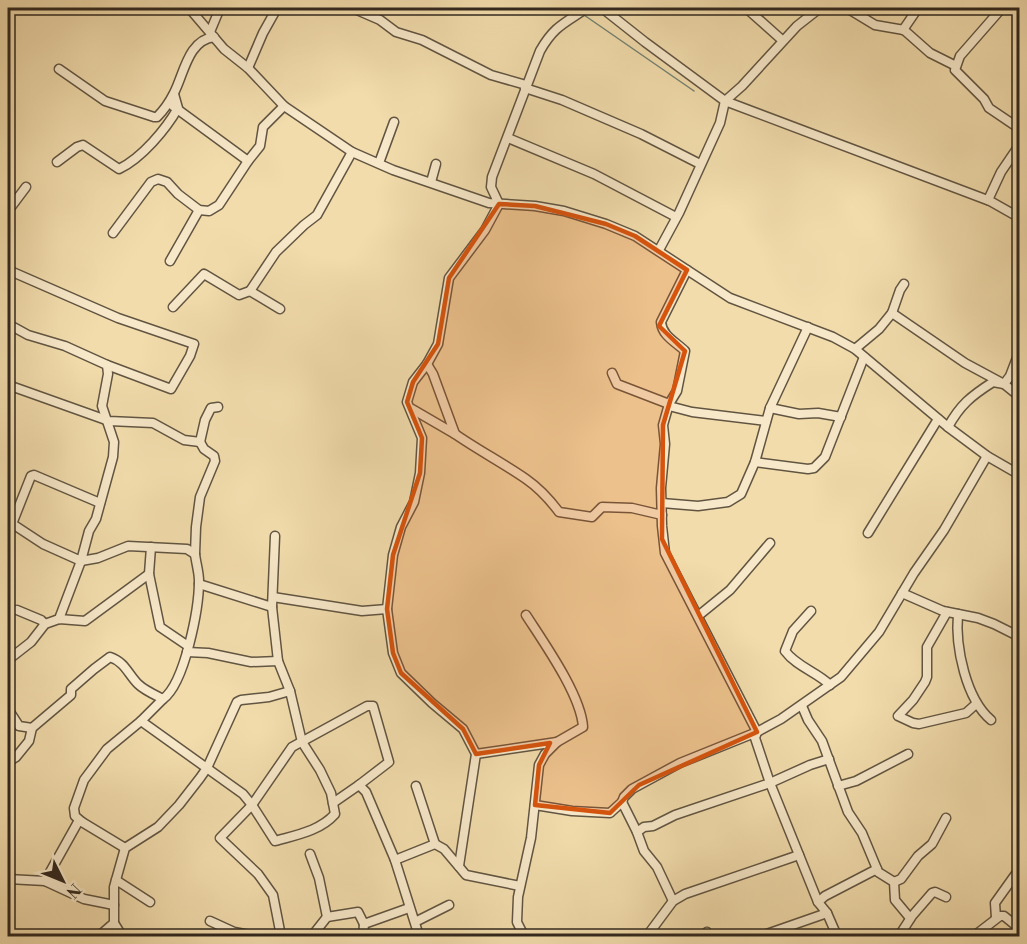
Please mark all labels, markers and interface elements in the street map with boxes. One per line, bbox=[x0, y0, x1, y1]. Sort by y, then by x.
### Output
north arrow bbox=[33, 851, 93, 911]
text: N bbox=[61, 879, 85, 902]

